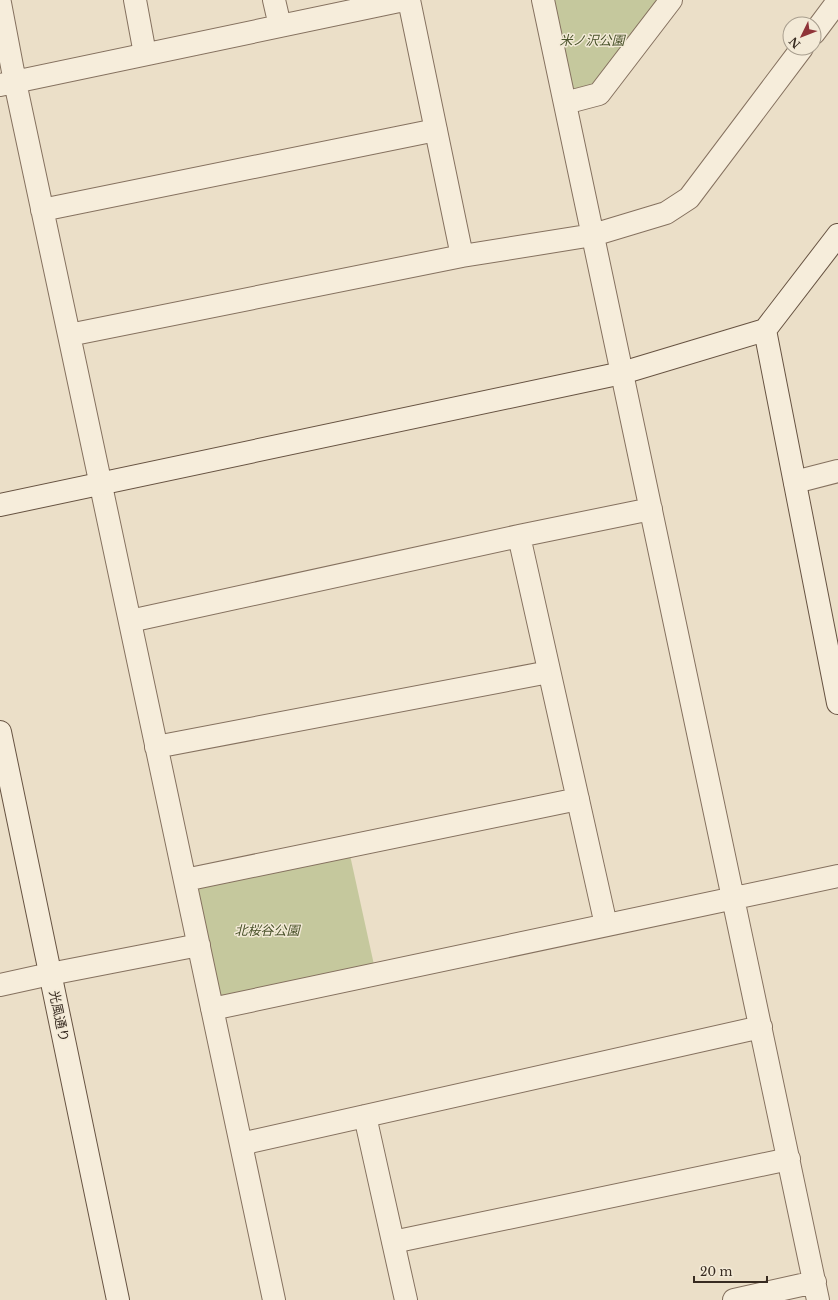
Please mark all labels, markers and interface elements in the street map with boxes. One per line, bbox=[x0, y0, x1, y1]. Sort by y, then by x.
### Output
north arrow bbox=[782, 16, 822, 56]
park label: 米ノ沢公園 bbox=[559, 32, 626, 49]
text: N bbox=[786, 34, 803, 51]
park label: 北桜谷公園 bbox=[234, 922, 301, 939]
street label: 光風通り bbox=[45, 989, 73, 1043]
scale bar bbox=[694, 1258, 767, 1284]
text: 20 m bbox=[700, 1264, 732, 1279]

